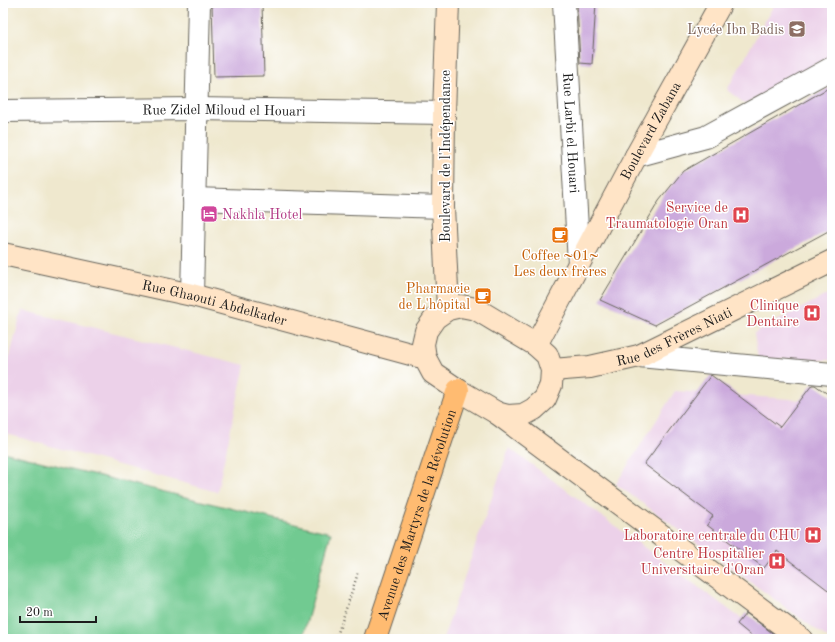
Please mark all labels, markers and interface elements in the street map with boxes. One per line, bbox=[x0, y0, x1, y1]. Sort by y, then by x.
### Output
school or university icon: Lycée Ibn Badis bbox=[787, 19, 807, 39]
place label: Lycée Ibn Badis bbox=[687, 23, 784, 37]
street label: Boulevard de l'Indépendance bbox=[439, 70, 453, 242]
street label: Rue Larbi el Houari bbox=[560, 72, 581, 194]
street label: Boulevard Zabana bbox=[619, 79, 684, 183]
street label: Rue Zidel Miloud el Houari bbox=[142, 103, 306, 119]
place label: Service de Traumatologie Oran bbox=[606, 201, 728, 231]
hotel icon: Nakhla Hotel bbox=[199, 204, 219, 224]
hospital icon: Service de Traumatologie Oran bbox=[731, 205, 751, 225]
place label: Nakhla Hotel bbox=[222, 208, 303, 222]
cafe icon: Coffee ~01~ Les deux frères bbox=[550, 225, 570, 245]
place label: Coffee ~01~ Les deux frères bbox=[513, 249, 607, 279]
street label: Rue Ghaouti Abdelkader bbox=[141, 278, 288, 328]
place label: Pharmacie de L'hôpital bbox=[398, 282, 470, 312]
cafe icon: Pharmacie de L'hôpital bbox=[473, 286, 493, 306]
place label: Clinique Dentaire bbox=[746, 299, 799, 329]
hospital icon: Clinique Dentaire bbox=[802, 303, 822, 323]
street label: Rue des Frères Niati bbox=[615, 305, 735, 369]
street label: Avenue des Martyrs de la Révolution bbox=[376, 407, 459, 622]
hospital icon: Laboratoire centrale du CHU bbox=[803, 525, 823, 545]
place label: Laboratoire centrale du CHU bbox=[623, 529, 800, 543]
place label: Centre Hospitalier Universitaire d'Oran bbox=[641, 547, 764, 577]
hospital icon: Centre Hospitalier Universitaire d'Oran bbox=[767, 551, 787, 571]
scale bar bbox=[20, 598, 96, 624]
text: 20 m bbox=[26, 607, 53, 619]

